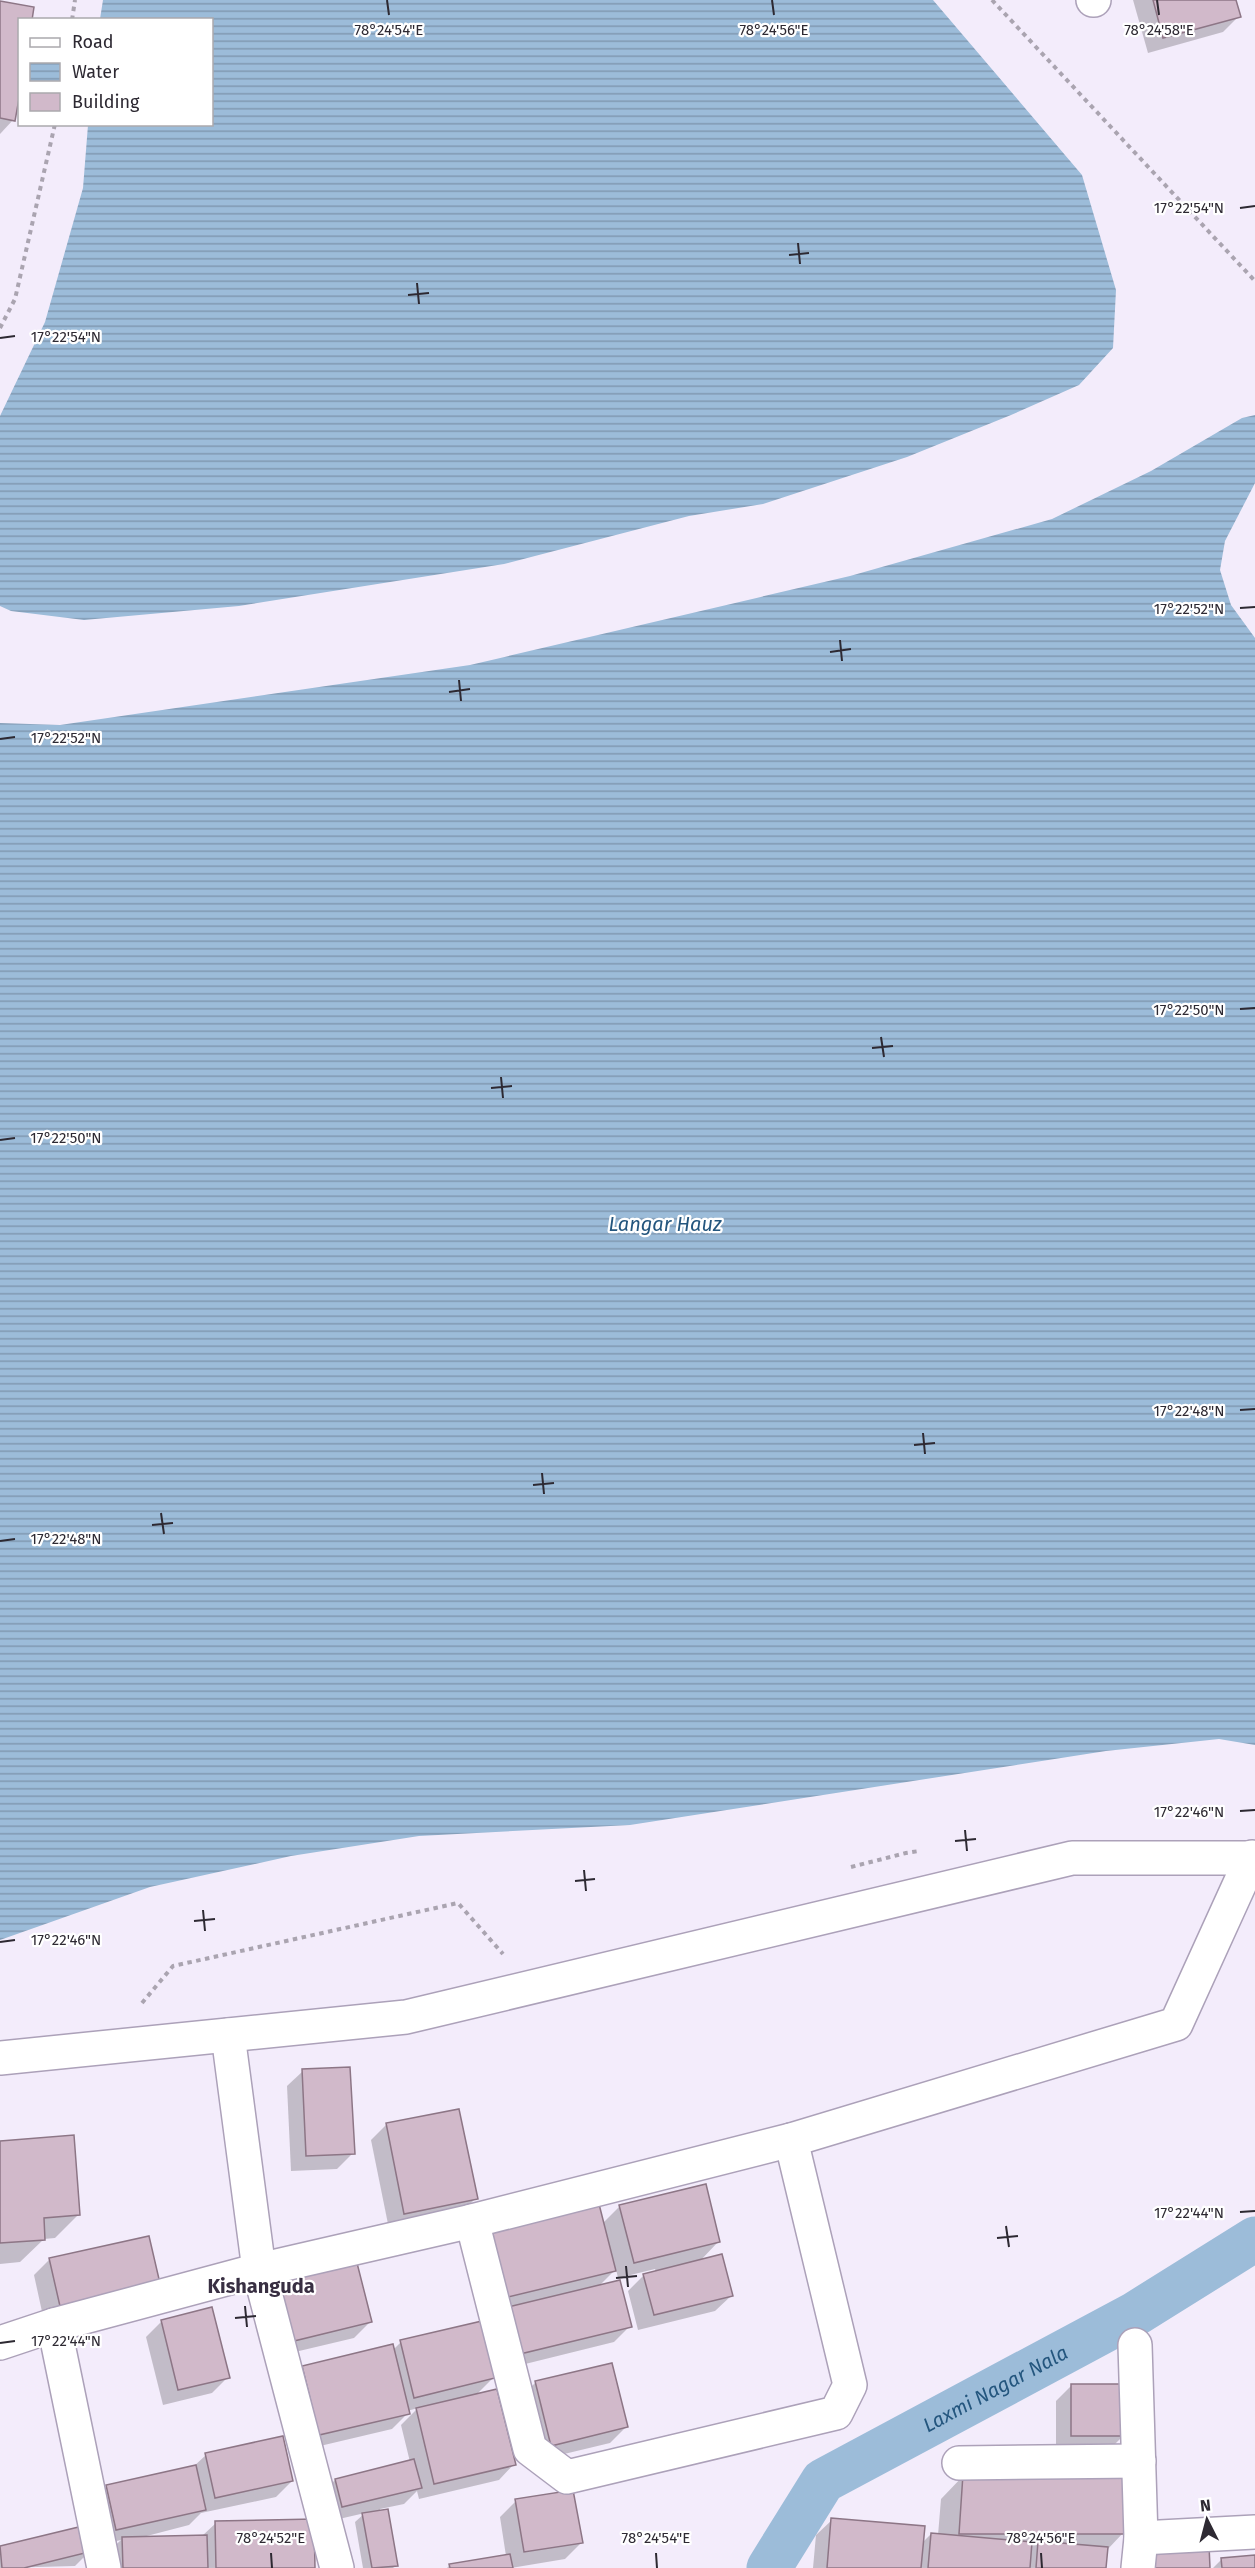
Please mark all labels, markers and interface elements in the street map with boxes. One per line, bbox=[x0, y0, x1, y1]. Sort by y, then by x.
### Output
legend bbox=[18, 18, 213, 126]
text: 78°24'54"E bbox=[355, 21, 423, 39]
text: 78°24'56"E bbox=[739, 21, 809, 39]
text: 78°24'58"E bbox=[1124, 21, 1194, 39]
text: Road bbox=[72, 31, 114, 53]
text: Water bbox=[72, 61, 119, 83]
text: Building bbox=[72, 91, 140, 113]
text: 17°22'54"N bbox=[1154, 199, 1224, 217]
text: 17°22'54"N bbox=[31, 328, 101, 346]
text: 17°22'52"N bbox=[1154, 600, 1224, 618]
text: 17°22'52"N bbox=[31, 729, 101, 747]
text: 17°22'50"N bbox=[1153, 1001, 1225, 1019]
text: 17°22'50"N bbox=[30, 1129, 102, 1147]
water label: Langar Hauz bbox=[608, 1212, 722, 1236]
text: 17°22'48"N bbox=[1154, 1402, 1224, 1420]
text: 17°22'48"N bbox=[31, 1530, 101, 1548]
text: 17°22'46"N bbox=[1154, 1803, 1224, 1821]
text: 17°22'46"N bbox=[31, 1931, 101, 1949]
text: 17°22'44"N bbox=[1154, 2204, 1224, 2222]
district label: Kishanguda bbox=[207, 2274, 315, 2298]
text: 17°22'44"N bbox=[31, 2332, 101, 2350]
water label: Laxmi Nagar Nala bbox=[919, 2340, 1072, 2437]
north arrow bbox=[1177, 2490, 1237, 2550]
text: N bbox=[1199, 2496, 1212, 2516]
text: 78°24'52"E bbox=[237, 2529, 305, 2547]
text: 78°24'54"E bbox=[622, 2529, 690, 2547]
text: 78°24'56"E bbox=[1006, 2529, 1076, 2547]

